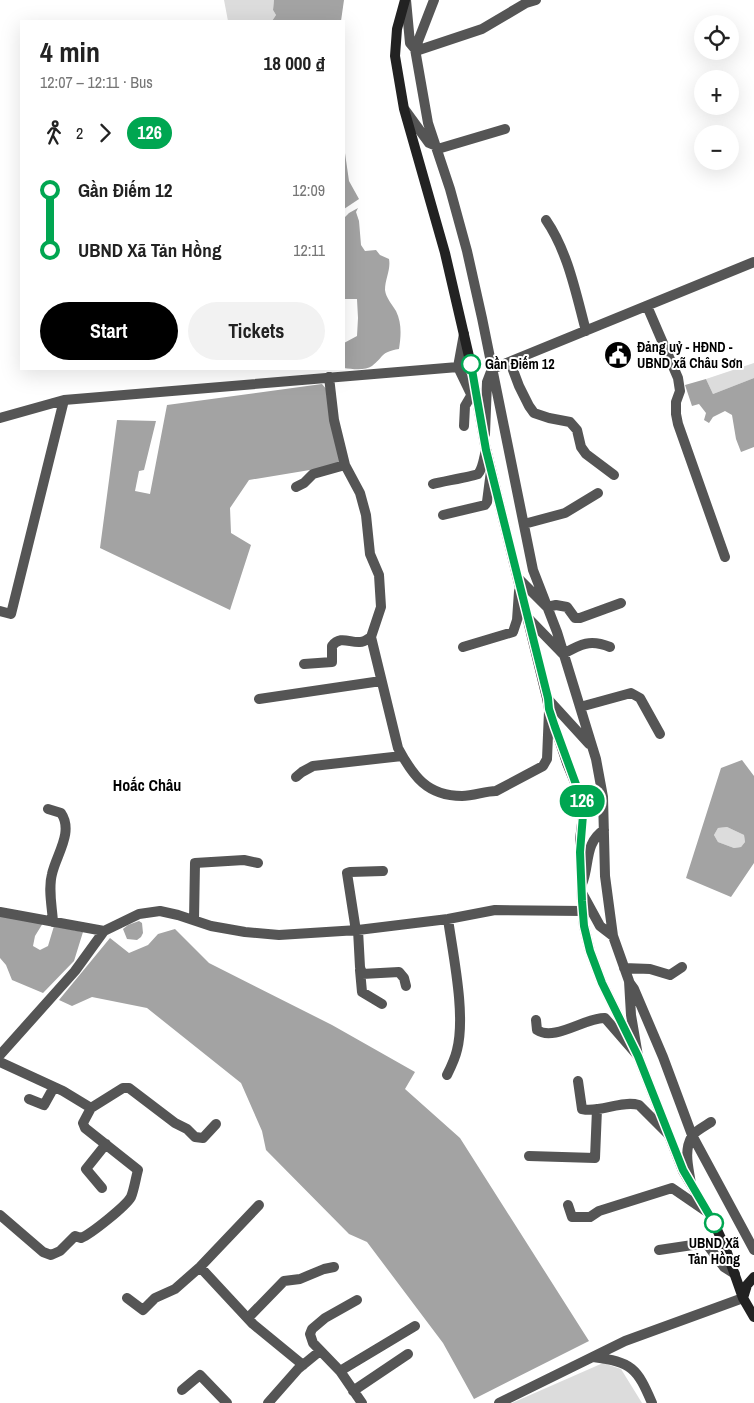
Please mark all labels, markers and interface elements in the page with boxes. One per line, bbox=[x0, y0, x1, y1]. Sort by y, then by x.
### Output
map controls bbox=[694, 15, 739, 170]
button: locate bbox=[694, 15, 739, 60]
text: 4 min bbox=[40, 33, 100, 71]
text: 18 000 ₫ bbox=[263, 50, 325, 76]
button: + bbox=[694, 70, 739, 115]
text: 12:07 – 12:11 · Bus bbox=[40, 71, 153, 93]
icon: walk bbox=[40, 119, 68, 147]
icon: forward bbox=[91, 119, 119, 147]
text: 126 bbox=[137, 120, 162, 145]
text: 2 bbox=[76, 122, 83, 144]
button: − bbox=[694, 125, 739, 170]
text: Gần Điếm 12 bbox=[78, 177, 172, 203]
text: 12:09 bbox=[292, 179, 325, 201]
text: UBND Xã Tản Hồng bbox=[78, 237, 221, 263]
text: 12:11 bbox=[293, 239, 325, 261]
button: Start bbox=[40, 302, 178, 360]
button: Tickets bbox=[188, 302, 325, 360]
place label: Đảng uỷ - HĐND - UBND xã Châu Sơn bbox=[637, 338, 743, 372]
public building icon: Đảng uỷ - HĐND - UBND xã Châu Sơn bbox=[603, 340, 633, 370]
marker: Gần Điếm 12 bbox=[461, 354, 481, 374]
place label: Gần Điếm 12 bbox=[485, 355, 555, 373]
district label: Hoắc Châu bbox=[113, 774, 181, 796]
line badge: 126 bbox=[553, 785, 611, 817]
text: 126 bbox=[570, 788, 594, 813]
marker: UBND Xã Tản Hồng bbox=[704, 1213, 724, 1233]
place label: UBND Xã Tản Hồng bbox=[688, 1234, 740, 1268]

